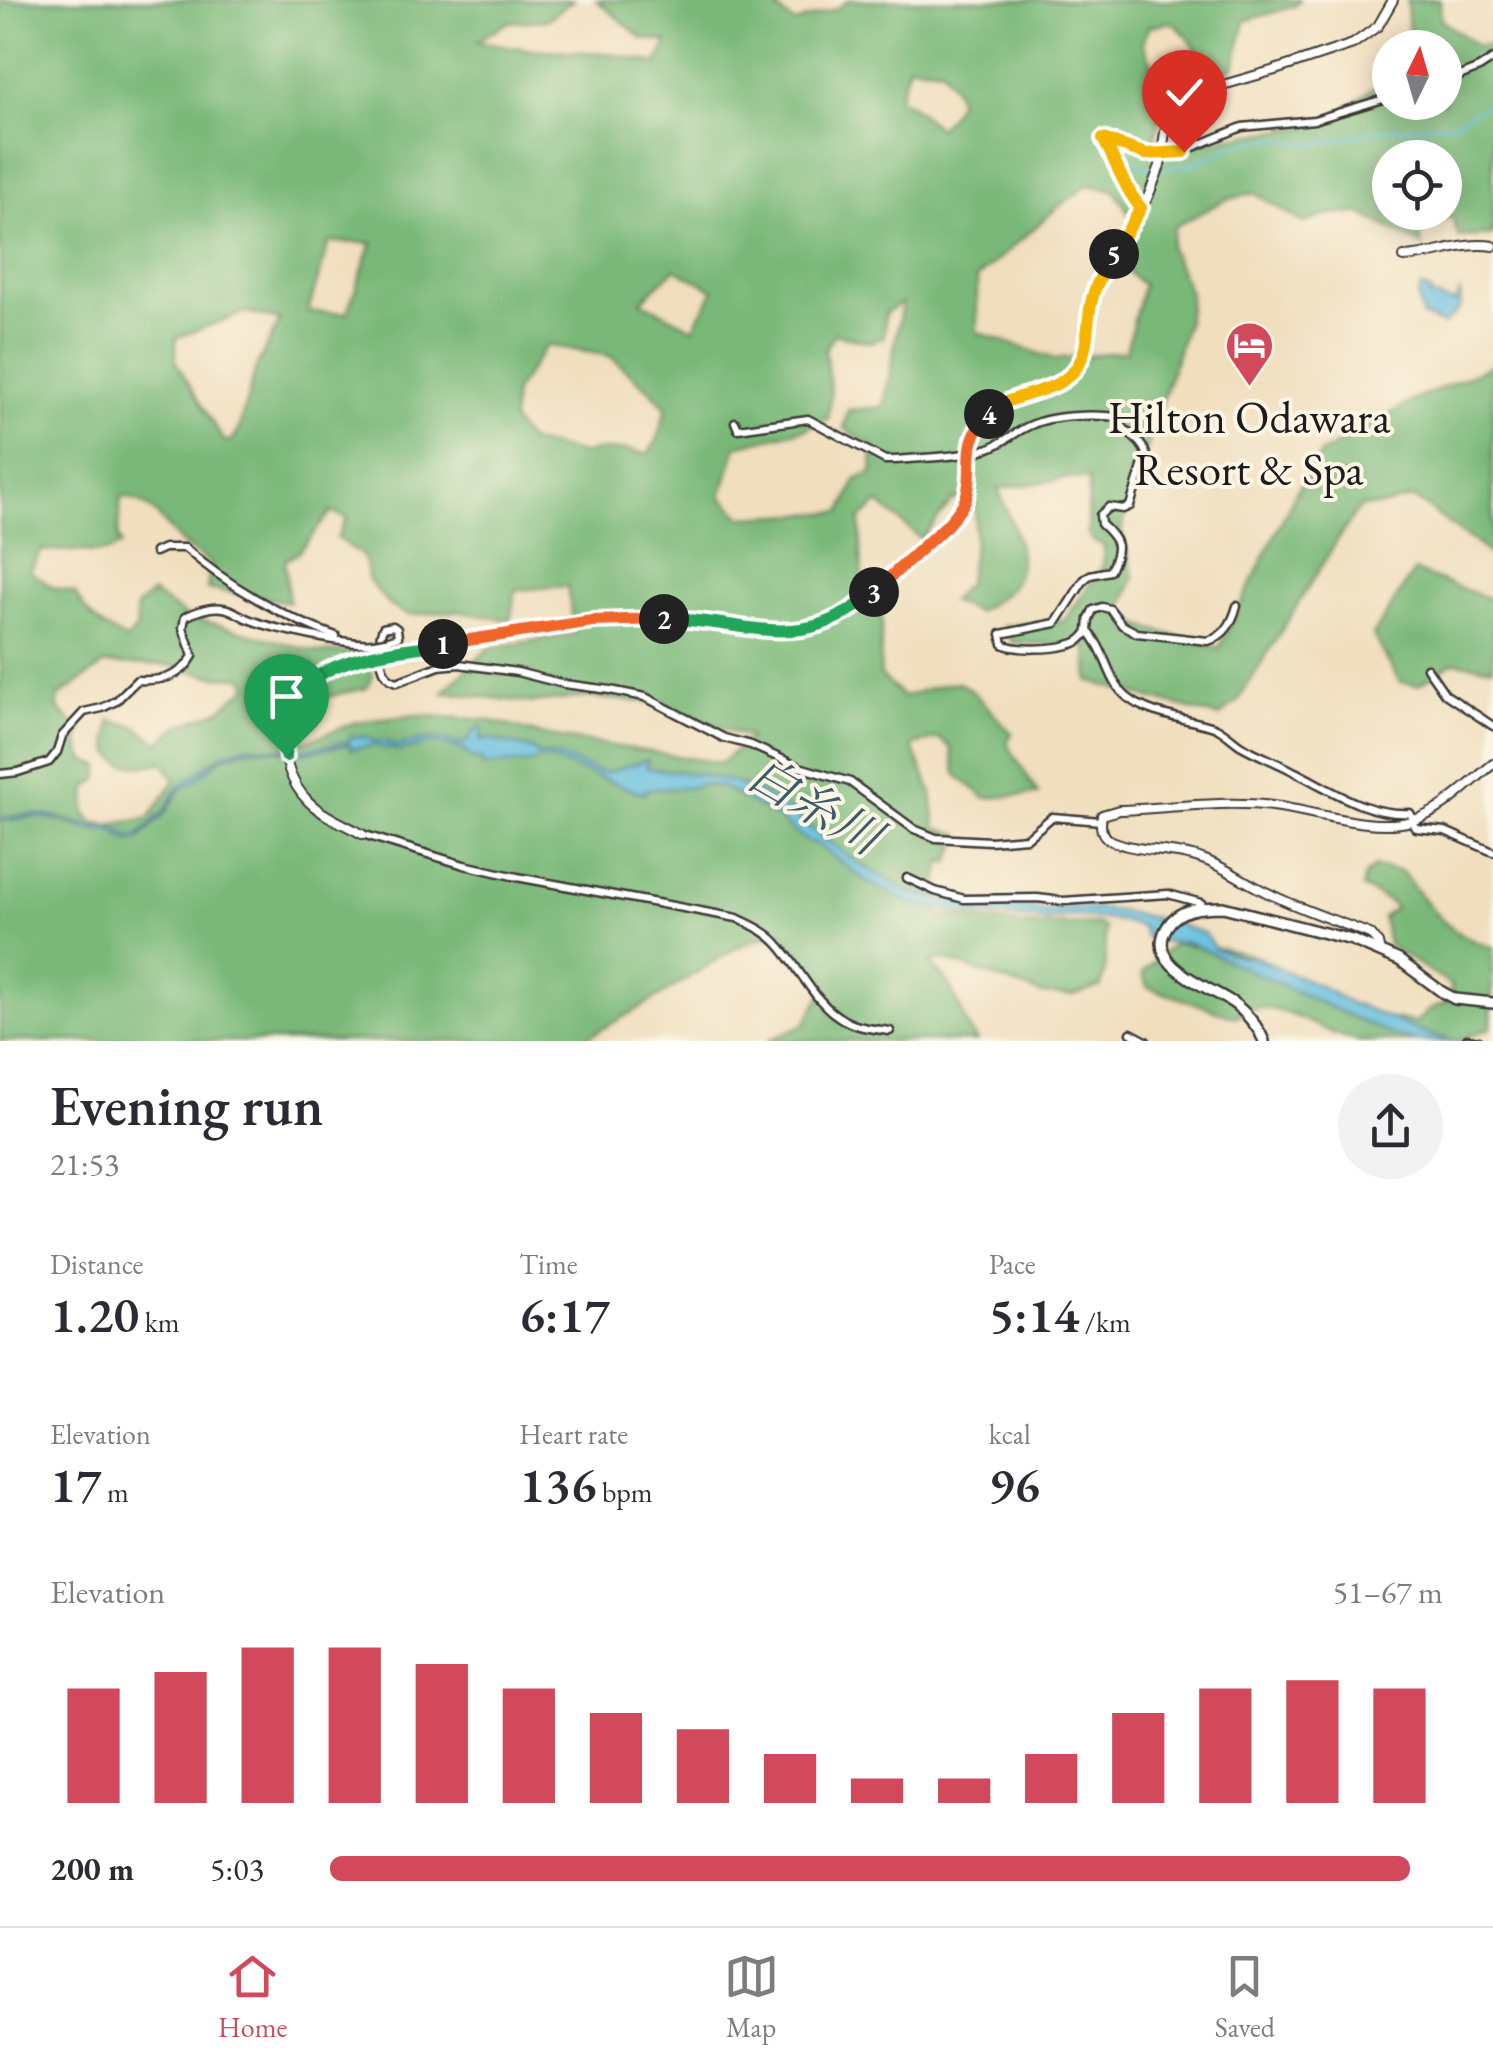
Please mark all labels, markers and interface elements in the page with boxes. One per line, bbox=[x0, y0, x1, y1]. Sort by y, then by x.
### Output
north arrow bbox=[1372, 30, 1462, 120]
map controls bbox=[1372, 30, 1462, 230]
pin bbox=[1142, 50, 1227, 153]
icon: check bbox=[1157, 65, 1212, 120]
button: locate bbox=[1372, 140, 1462, 230]
pin: 5 bbox=[1089, 229, 1139, 279]
text: 5 bbox=[1107, 236, 1121, 272]
hotel icon: Hilton Odawara Resort & Spa bbox=[1223, 320, 1275, 388]
place label: Hilton Odawara Resort & Spa bbox=[1108, 388, 1390, 498]
pin: 4 bbox=[964, 389, 1014, 439]
text: 4 bbox=[982, 396, 996, 432]
pin: 3 bbox=[849, 567, 899, 617]
text: 3 bbox=[867, 574, 881, 610]
pin: 2 bbox=[639, 594, 689, 644]
text: 2 bbox=[657, 601, 671, 637]
pin: 1 bbox=[418, 619, 468, 669]
text: 1 bbox=[436, 626, 450, 662]
pin bbox=[244, 654, 329, 757]
icon: arrive bbox=[259, 669, 314, 724]
water label: 白糸川 bbox=[737, 742, 897, 870]
text: Evening run bbox=[50, 1070, 323, 1141]
button: share bbox=[1338, 1074, 1443, 1179]
text: 21:53 bbox=[50, 1143, 119, 1185]
text: Distance bbox=[50, 1246, 144, 1282]
text: Time bbox=[519, 1246, 578, 1282]
text: Pace bbox=[989, 1246, 1036, 1282]
text: 1.20 bbox=[50, 1282, 139, 1347]
text: 6:17 bbox=[519, 1282, 610, 1347]
text: 5:14 bbox=[989, 1282, 1079, 1347]
text: km bbox=[139, 1304, 180, 1340]
text: /km bbox=[1079, 1304, 1131, 1340]
text: Elevation bbox=[50, 1416, 151, 1452]
text: Heart rate bbox=[519, 1416, 628, 1452]
text: kcal bbox=[989, 1416, 1031, 1452]
text: 17 bbox=[50, 1452, 101, 1517]
text: 136 bbox=[519, 1452, 596, 1517]
text: 96 bbox=[989, 1452, 1040, 1517]
text: m bbox=[101, 1474, 129, 1510]
text: bpm bbox=[596, 1474, 653, 1510]
text: Elevation bbox=[50, 1571, 165, 1613]
text: 51–67 m bbox=[1333, 1571, 1443, 1613]
text: 200 m bbox=[50, 1848, 134, 1890]
text: 5:03 bbox=[210, 1848, 264, 1890]
tab: Home bbox=[218, 1949, 287, 2045]
tab: Map bbox=[724, 1949, 779, 2045]
tab: Saved bbox=[1215, 1949, 1275, 2045]

